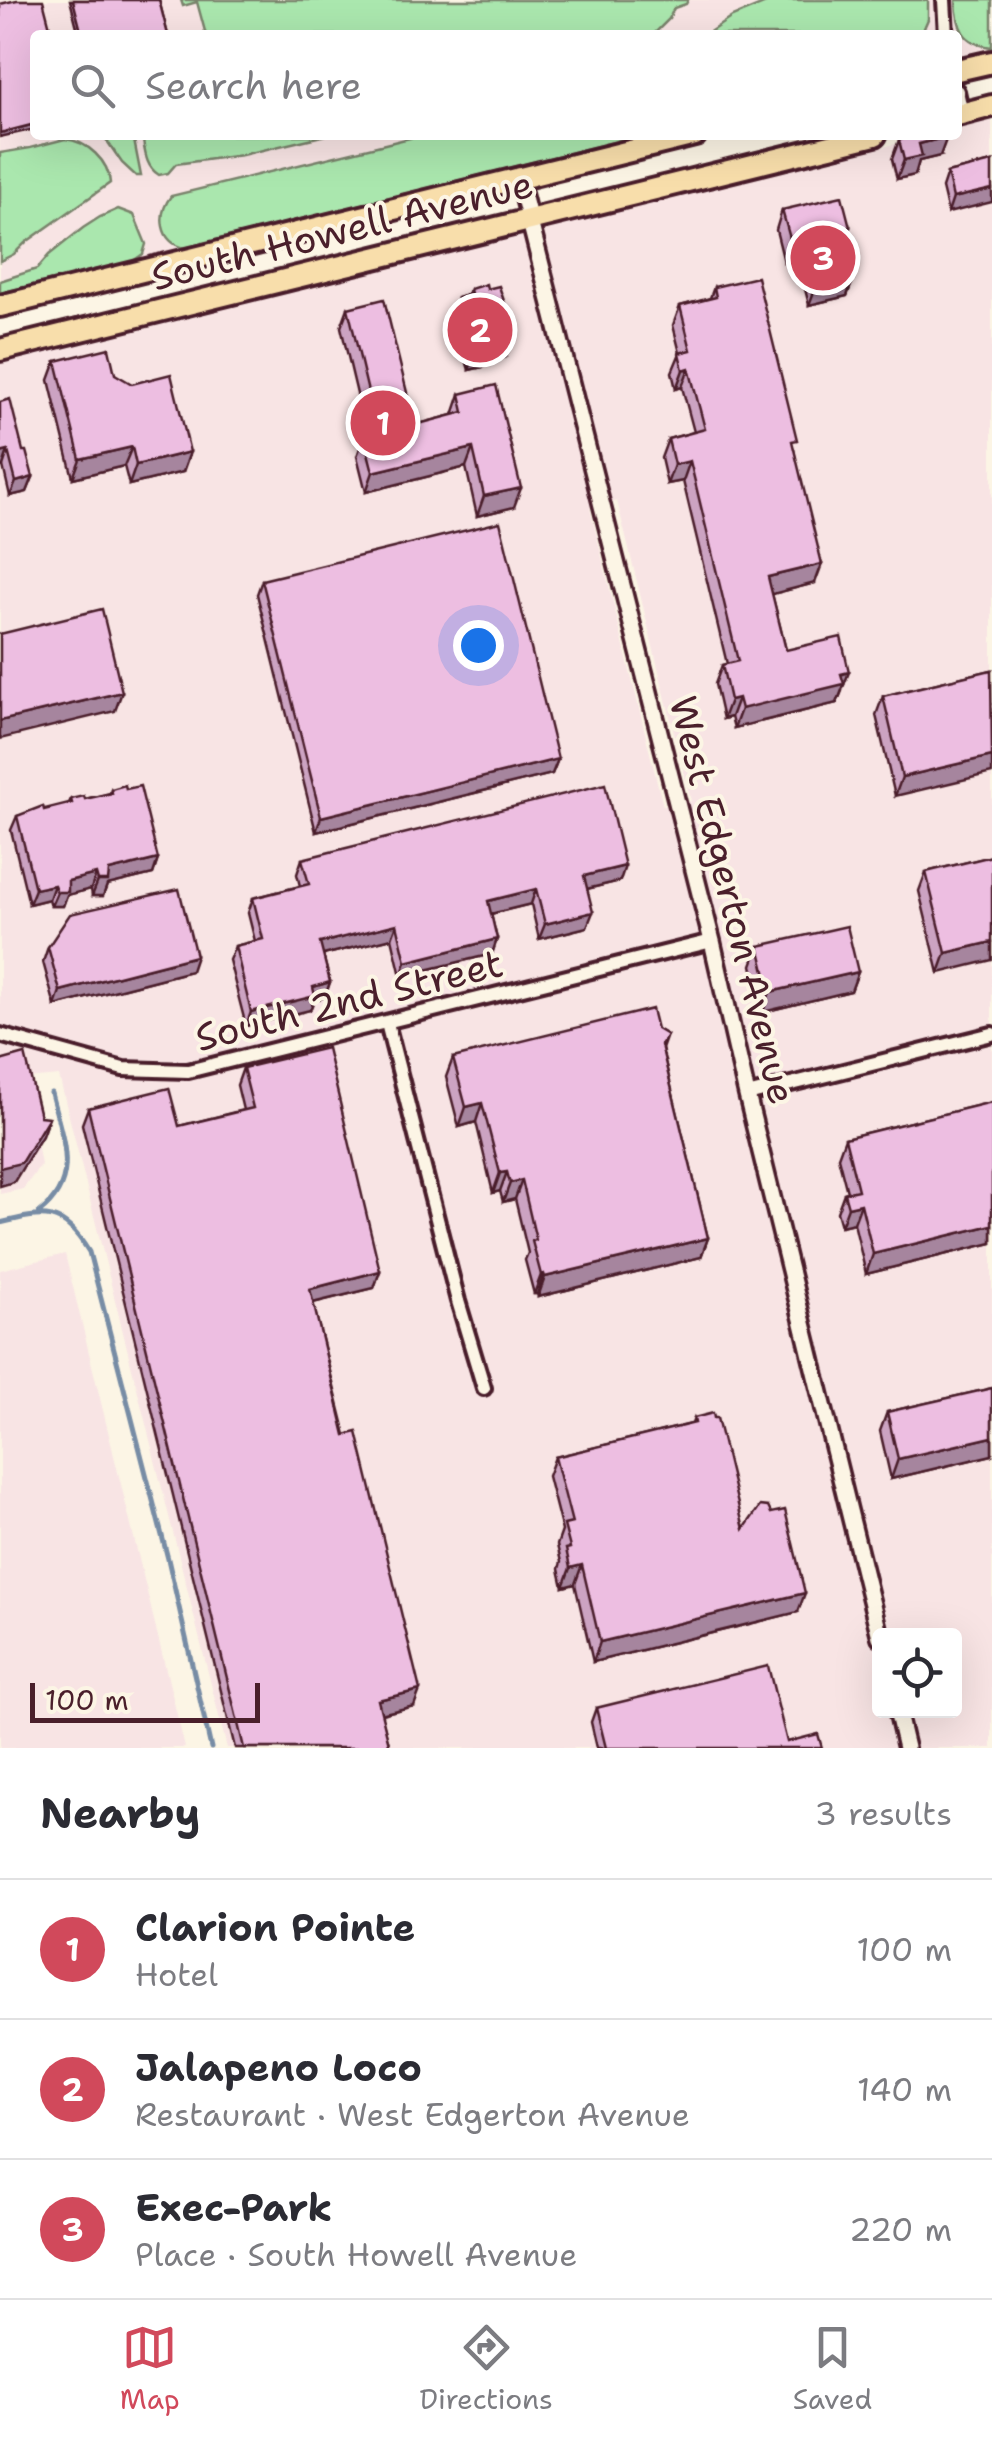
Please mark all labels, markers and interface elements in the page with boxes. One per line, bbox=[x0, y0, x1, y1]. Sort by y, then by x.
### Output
search box bbox=[30, 30, 962, 140]
icon: search bbox=[65, 58, 120, 113]
text: Search here bbox=[145, 60, 362, 111]
street label: South Howell Avenue bbox=[146, 158, 538, 302]
pin: 3 bbox=[790, 220, 856, 296]
pin: 2 bbox=[448, 292, 512, 368]
pin: 1 bbox=[350, 386, 416, 460]
your location bbox=[453, 620, 504, 671]
street label: West Edgerton Avenue bbox=[658, 691, 808, 1109]
street label: South 2nd Street bbox=[190, 937, 508, 1063]
map controls bbox=[872, 1628, 962, 1718]
button: locate bbox=[872, 1628, 962, 1718]
scale bar bbox=[30, 1678, 260, 1722]
text: 100 m bbox=[45, 1681, 129, 1719]
text: Nearby bbox=[40, 1785, 200, 1841]
text: 3 results bbox=[815, 1792, 952, 1835]
text: Clarion Pointe bbox=[135, 1902, 415, 1953]
text: 1 bbox=[65, 1928, 80, 1971]
text: 100 m bbox=[856, 1928, 952, 1971]
text: Hotel bbox=[135, 1953, 218, 1996]
text: Jalapeno Loco bbox=[135, 2042, 422, 2093]
text: 2 bbox=[61, 2068, 84, 2111]
text: 140 m bbox=[857, 2068, 952, 2111]
text: Restaurant · West Edgerton Avenue bbox=[135, 2093, 690, 2136]
text: Exec-Park bbox=[135, 2182, 332, 2233]
text: 3 bbox=[61, 2208, 84, 2251]
text: 220 m bbox=[849, 2208, 952, 2251]
text: Place · South Howell Avenue bbox=[135, 2233, 577, 2276]
tab: Map bbox=[120, 2320, 180, 2418]
tab: Directions bbox=[419, 2320, 553, 2418]
tab: Saved bbox=[793, 2320, 872, 2418]

